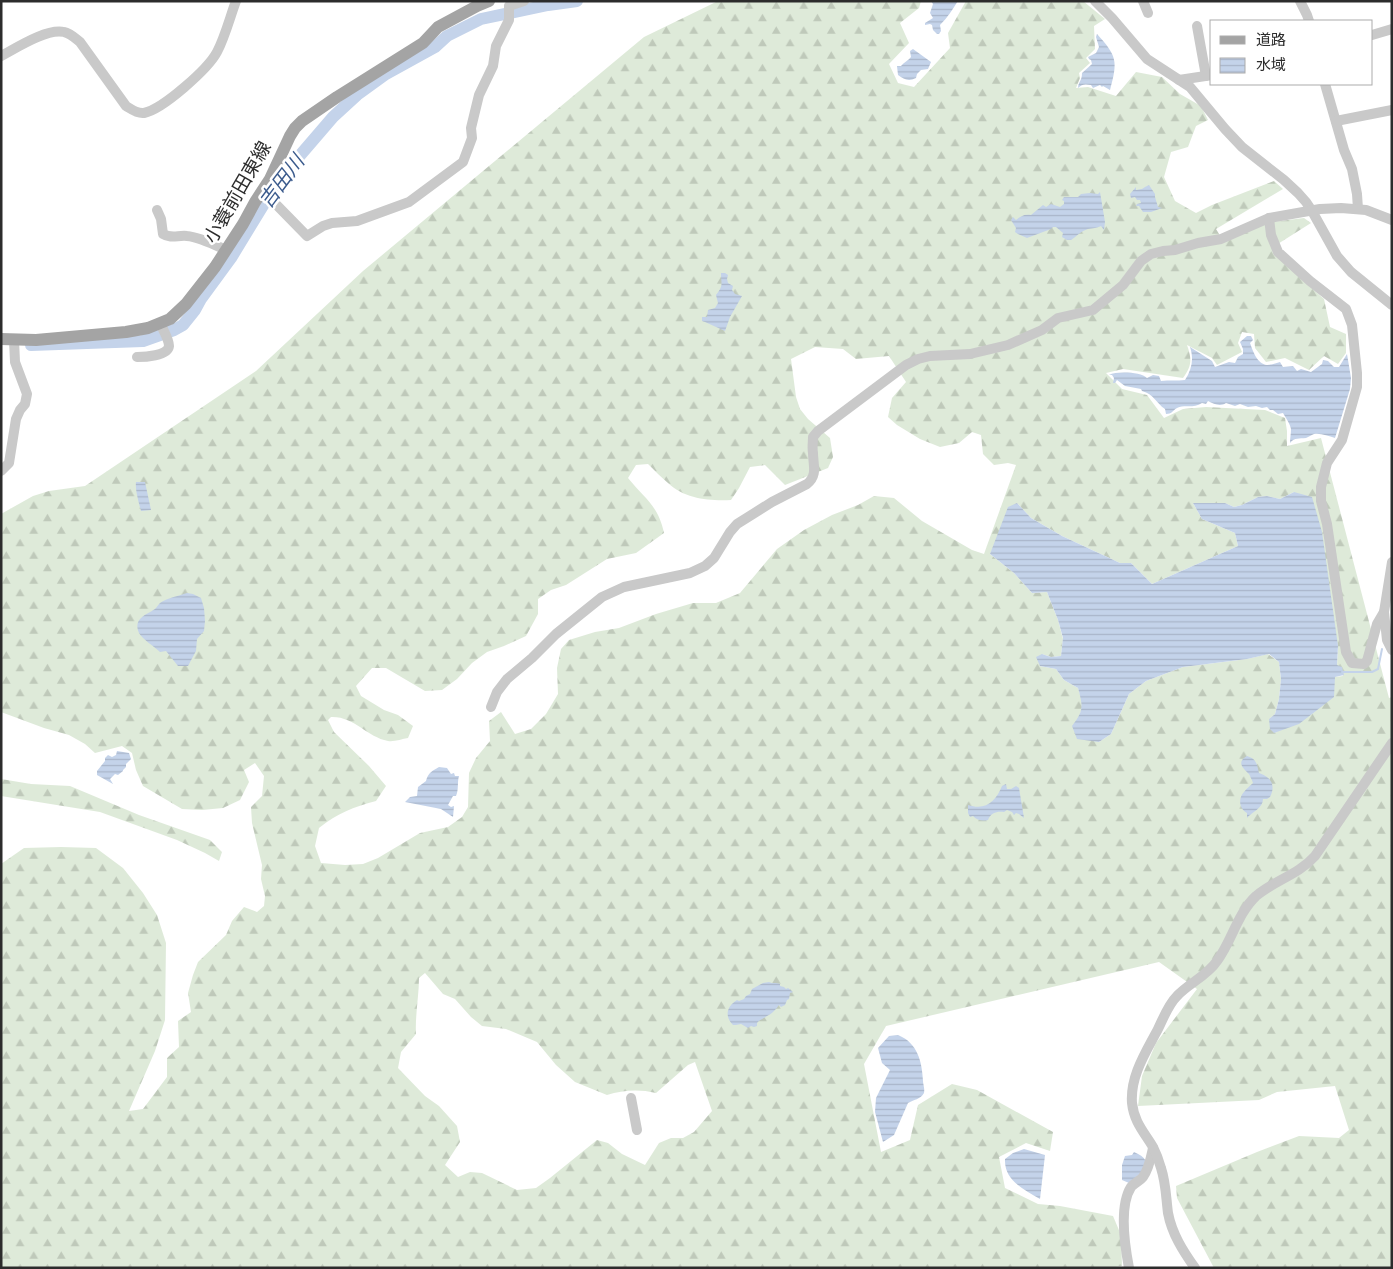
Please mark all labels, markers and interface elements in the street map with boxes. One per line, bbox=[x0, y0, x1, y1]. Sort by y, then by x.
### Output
legend bbox=[1210, 20, 1373, 85]
text: 道路 bbox=[1256, 30, 1286, 49]
text: 水域 bbox=[1256, 55, 1286, 74]
street label: 小蓑前田東線 bbox=[198, 137, 276, 247]
water label: 吉田川 bbox=[253, 148, 310, 212]

